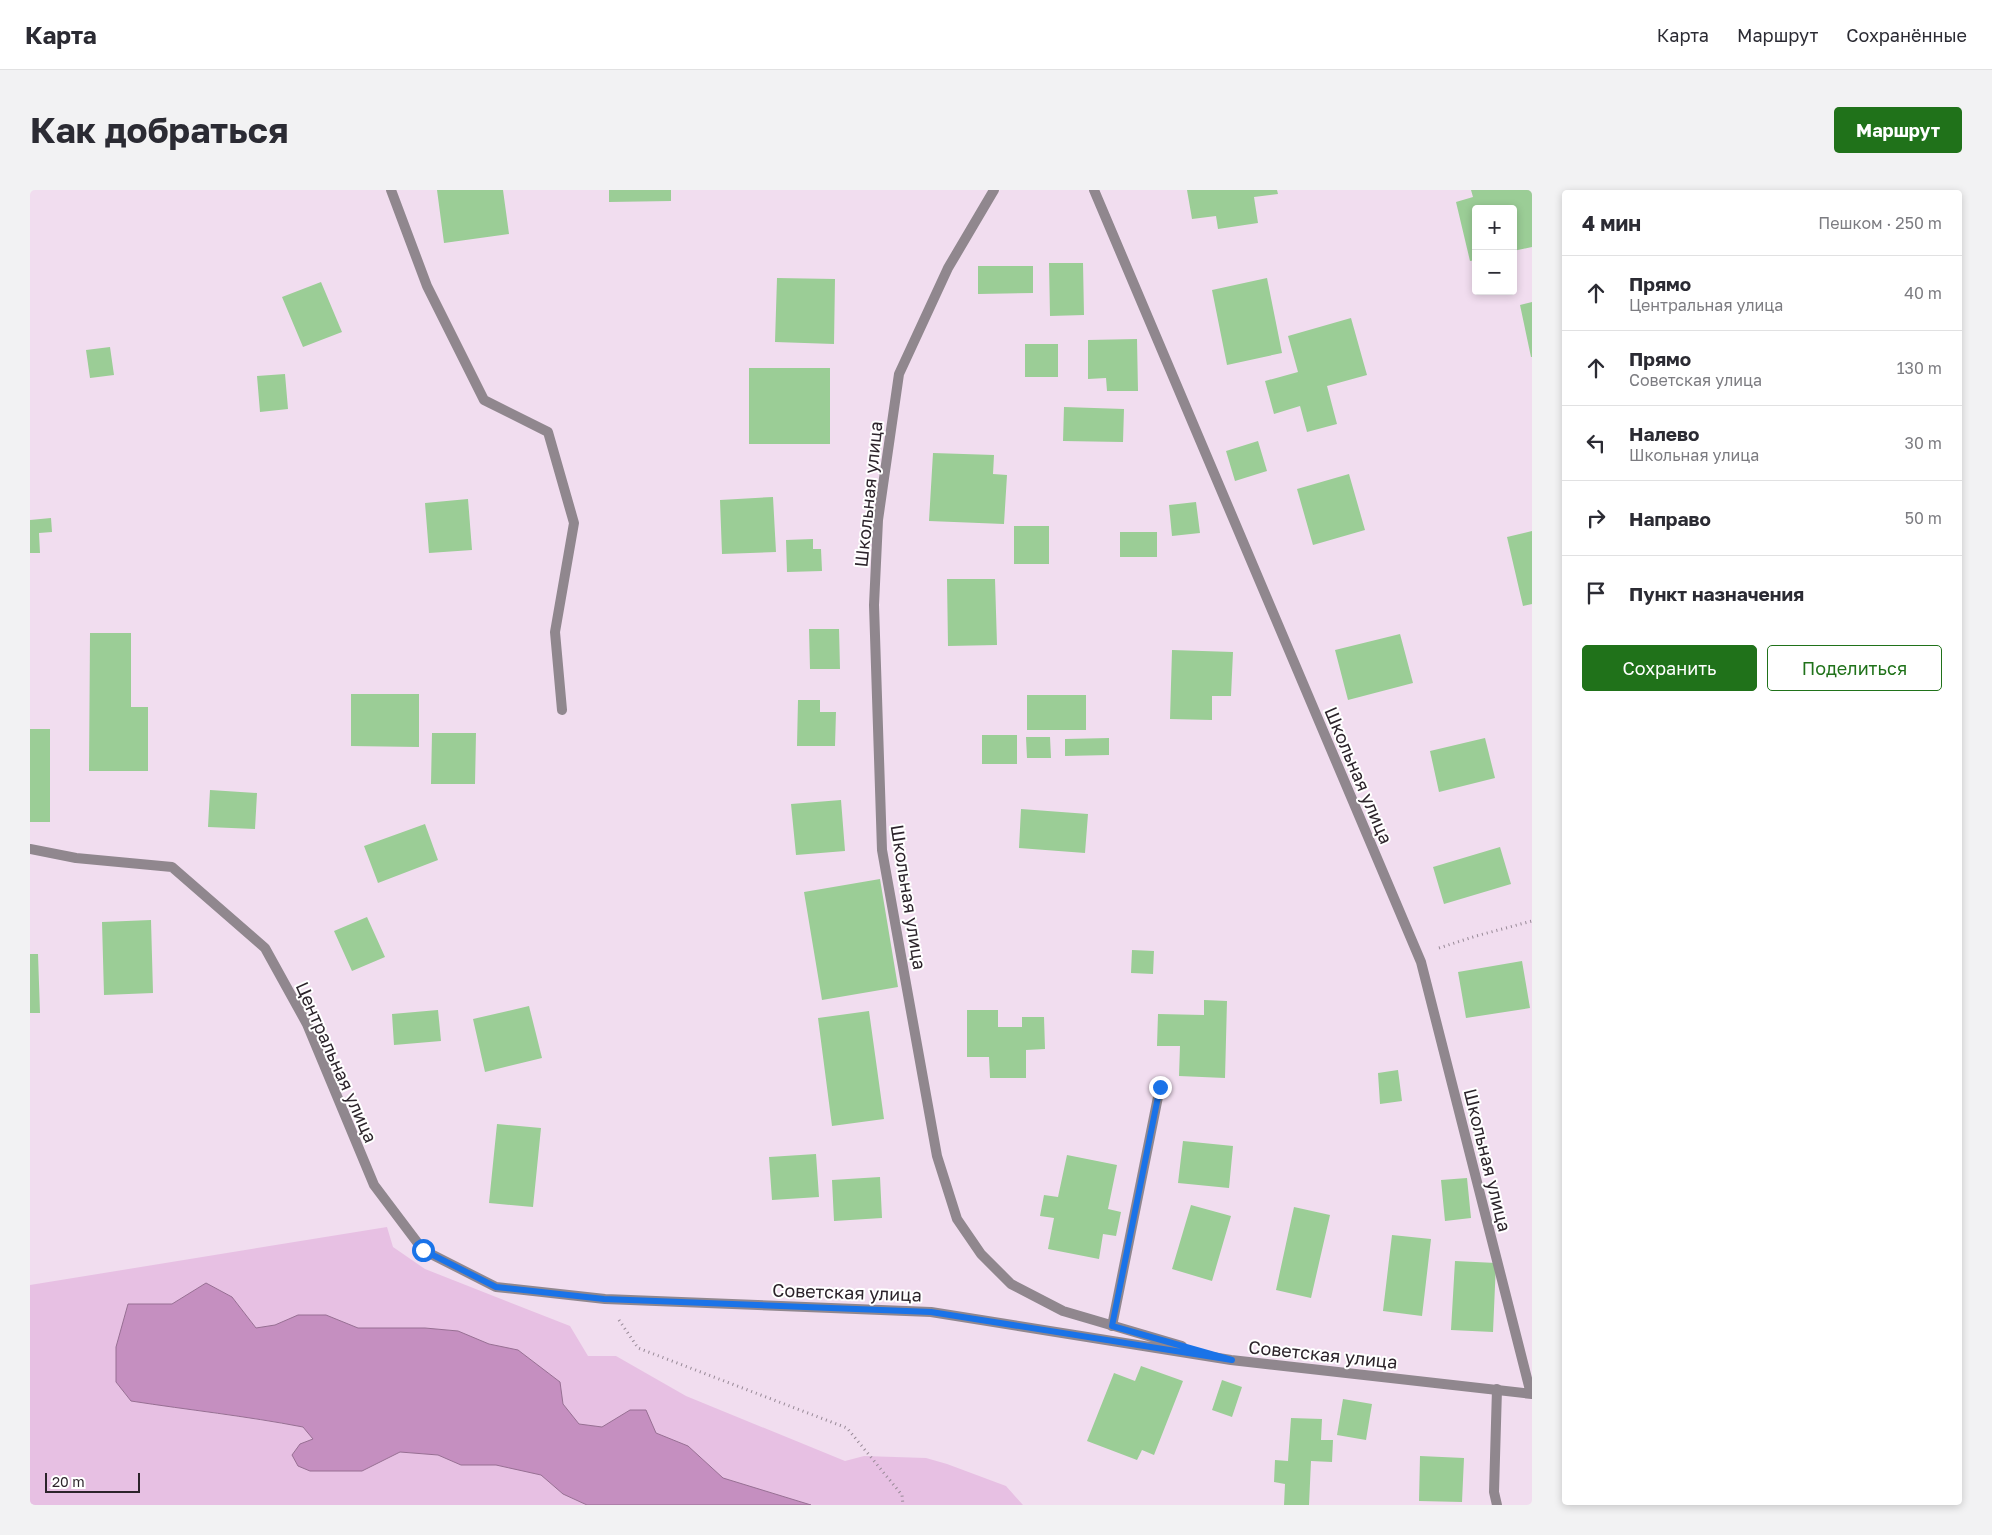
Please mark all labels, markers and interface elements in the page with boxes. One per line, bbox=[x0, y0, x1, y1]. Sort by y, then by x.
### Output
text: Карта bbox=[25, 20, 97, 49]
text: Карта bbox=[1657, 24, 1709, 46]
text: Маршрут bbox=[1737, 24, 1818, 46]
text: Сохранённые bbox=[1846, 24, 1967, 46]
button: Маршрут bbox=[1834, 107, 1962, 153]
text: Как добраться bbox=[30, 109, 288, 151]
map controls bbox=[1472, 205, 1517, 295]
button: + bbox=[1472, 205, 1517, 250]
text: 4 мин bbox=[1582, 210, 1641, 236]
text: Пешком · 250 m bbox=[1818, 213, 1942, 233]
button: − bbox=[1472, 250, 1517, 295]
text: Прямо bbox=[1629, 272, 1691, 295]
icon: ahead bbox=[1582, 279, 1610, 307]
text: 40 m bbox=[1904, 283, 1942, 303]
text: Центральная улица bbox=[1629, 295, 1783, 315]
text: Прямо bbox=[1629, 347, 1691, 370]
icon: ahead bbox=[1582, 354, 1610, 382]
text: 130 m bbox=[1897, 358, 1942, 378]
text: Советская улица bbox=[1629, 370, 1762, 390]
street label: Школьная улица bbox=[849, 420, 887, 568]
text: Налево bbox=[1629, 422, 1699, 445]
icon: left bbox=[1582, 429, 1610, 457]
text: 30 m bbox=[1905, 433, 1942, 453]
text: Школьная улица bbox=[1629, 445, 1759, 465]
icon: right bbox=[1582, 504, 1610, 532]
text: Направо bbox=[1629, 507, 1711, 530]
text: 50 m bbox=[1905, 508, 1942, 528]
icon: arrive bbox=[1582, 579, 1610, 607]
text: Пункт назначения bbox=[1629, 582, 1804, 605]
button: Сохранить bbox=[1582, 645, 1757, 691]
button: Поделиться bbox=[1767, 645, 1942, 691]
street label: Школьная улица bbox=[1320, 703, 1398, 847]
street label: Школьная улица bbox=[887, 823, 931, 971]
street label: Центральная улица bbox=[292, 978, 382, 1146]
route end bbox=[1149, 1076, 1172, 1099]
street label: Школьная улица bbox=[1460, 1086, 1516, 1234]
route start bbox=[412, 1239, 435, 1262]
street label: Советская улица bbox=[772, 1278, 922, 1306]
street label: Советская улица bbox=[1247, 1335, 1399, 1373]
scale bar bbox=[45, 1470, 140, 1493]
text: 20 m bbox=[52, 1473, 85, 1490]

